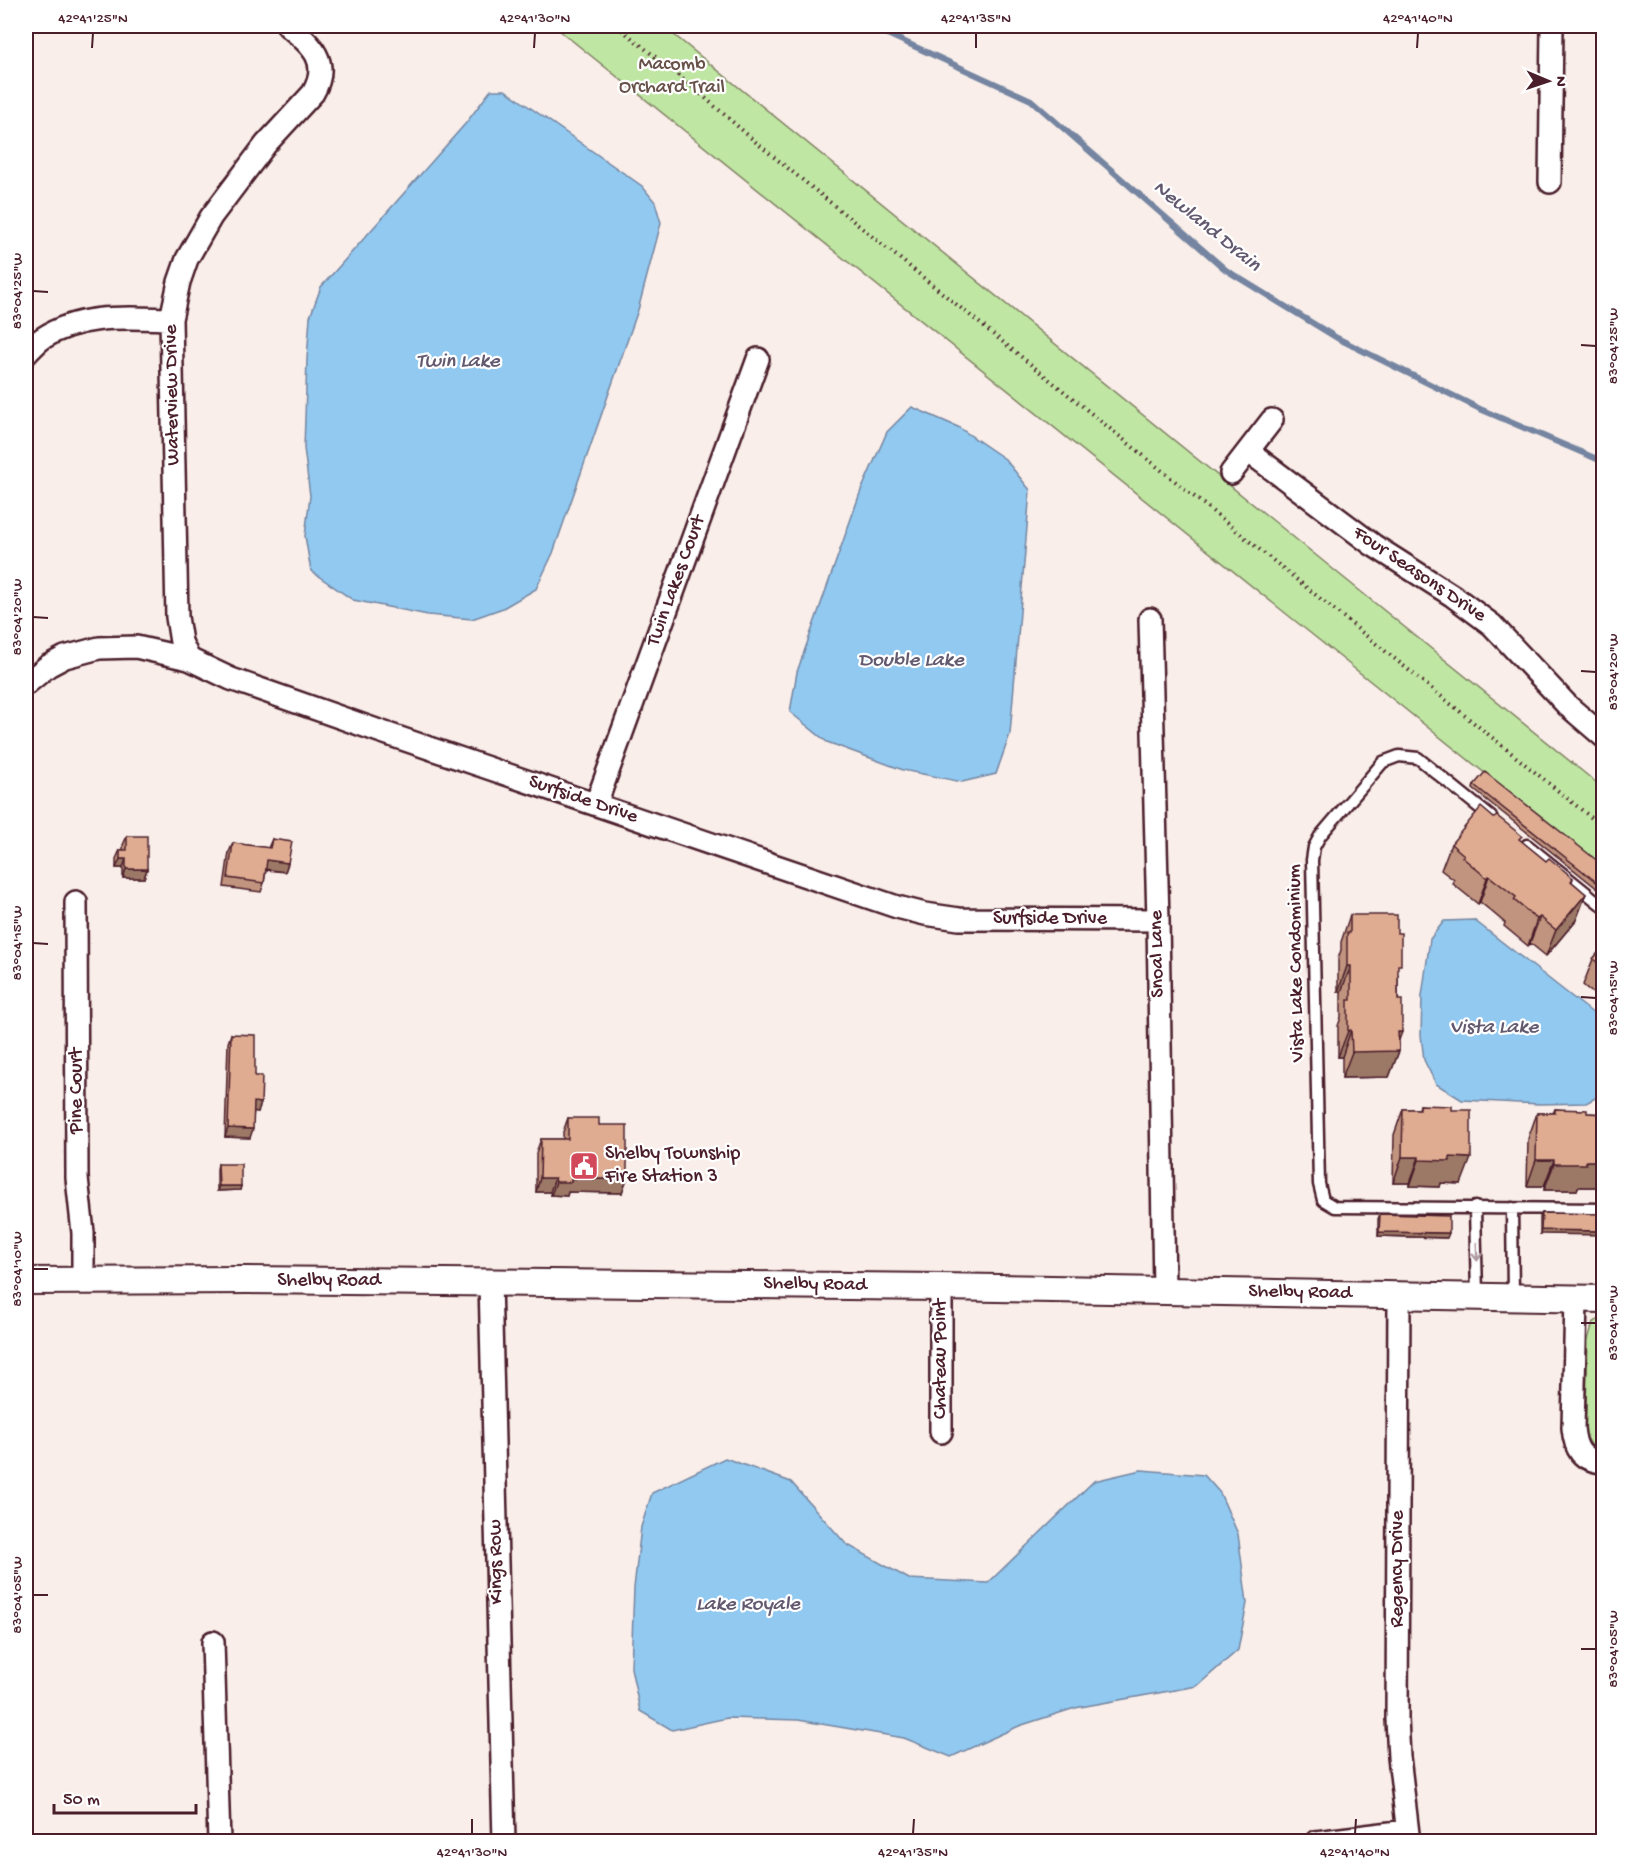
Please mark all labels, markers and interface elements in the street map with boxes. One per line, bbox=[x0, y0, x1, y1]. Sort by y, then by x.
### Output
text: 42°41'25"N bbox=[58, 10, 128, 28]
text: 42°41'30"N bbox=[500, 10, 570, 28]
text: 42°41'35"N bbox=[941, 10, 1011, 28]
text: 42°41'40"N bbox=[1383, 10, 1453, 28]
north arrow bbox=[1518, 51, 1578, 111]
park label: Macomb Orchard Trail bbox=[619, 54, 725, 100]
text: N bbox=[1550, 76, 1569, 88]
water label: Newland Drain bbox=[1147, 176, 1266, 279]
text: 83°04'25"W bbox=[9, 253, 27, 329]
text: 83°04'25"W bbox=[1605, 308, 1623, 384]
street label: Waterview Drive bbox=[160, 324, 186, 466]
water label: Twin Lake bbox=[416, 350, 501, 375]
street label: Twin Lakes Court bbox=[642, 511, 712, 650]
street label: Four Seasons Drive bbox=[1347, 521, 1490, 628]
text: 83°04'20"W bbox=[9, 578, 27, 656]
text: 83°04'20"W bbox=[1605, 633, 1623, 711]
water label: Double Lake bbox=[858, 649, 965, 674]
street label: Surfside Drive bbox=[525, 771, 641, 830]
street label: Vista Lake Condominium bbox=[1284, 864, 1310, 1063]
text: 83°04'15"W bbox=[9, 905, 27, 981]
street label: Surfside Drive bbox=[993, 908, 1108, 931]
street label: Snoal Lane bbox=[1146, 909, 1170, 998]
text: 83°04'15"W bbox=[1605, 960, 1623, 1036]
water label: Vista Lake bbox=[1450, 1016, 1540, 1041]
street label: Pine Court bbox=[66, 1046, 89, 1135]
place label: Shelby Township Fire Station 3 bbox=[604, 1143, 740, 1189]
public building icon: Shelby Township Fire Station 3 bbox=[568, 1150, 600, 1182]
text: 83°04'10"W bbox=[9, 1231, 27, 1307]
one-way arrow bbox=[1471, 1241, 1482, 1261]
street label: Shelby Road bbox=[277, 1270, 383, 1293]
street label: Shelby Road bbox=[763, 1273, 869, 1297]
street label: Shelby Road bbox=[1248, 1281, 1354, 1305]
text: 83°04'10"W bbox=[1605, 1285, 1623, 1361]
street label: Chateau Point bbox=[930, 1297, 953, 1419]
street label: Regency Drive bbox=[1387, 1510, 1410, 1627]
street label: Kings Row bbox=[485, 1519, 509, 1605]
text: 83°04'05"W bbox=[9, 1556, 27, 1634]
water label: Lake Royale bbox=[696, 1593, 801, 1618]
text: 83°04'05"W bbox=[1605, 1610, 1623, 1688]
scale bar bbox=[54, 1777, 196, 1815]
text: 50 m bbox=[63, 1790, 100, 1811]
text: 42°41'30"N bbox=[437, 1844, 507, 1862]
text: 42°41'35"N bbox=[878, 1844, 948, 1862]
text: 42°41'40"N bbox=[1320, 1844, 1390, 1862]

